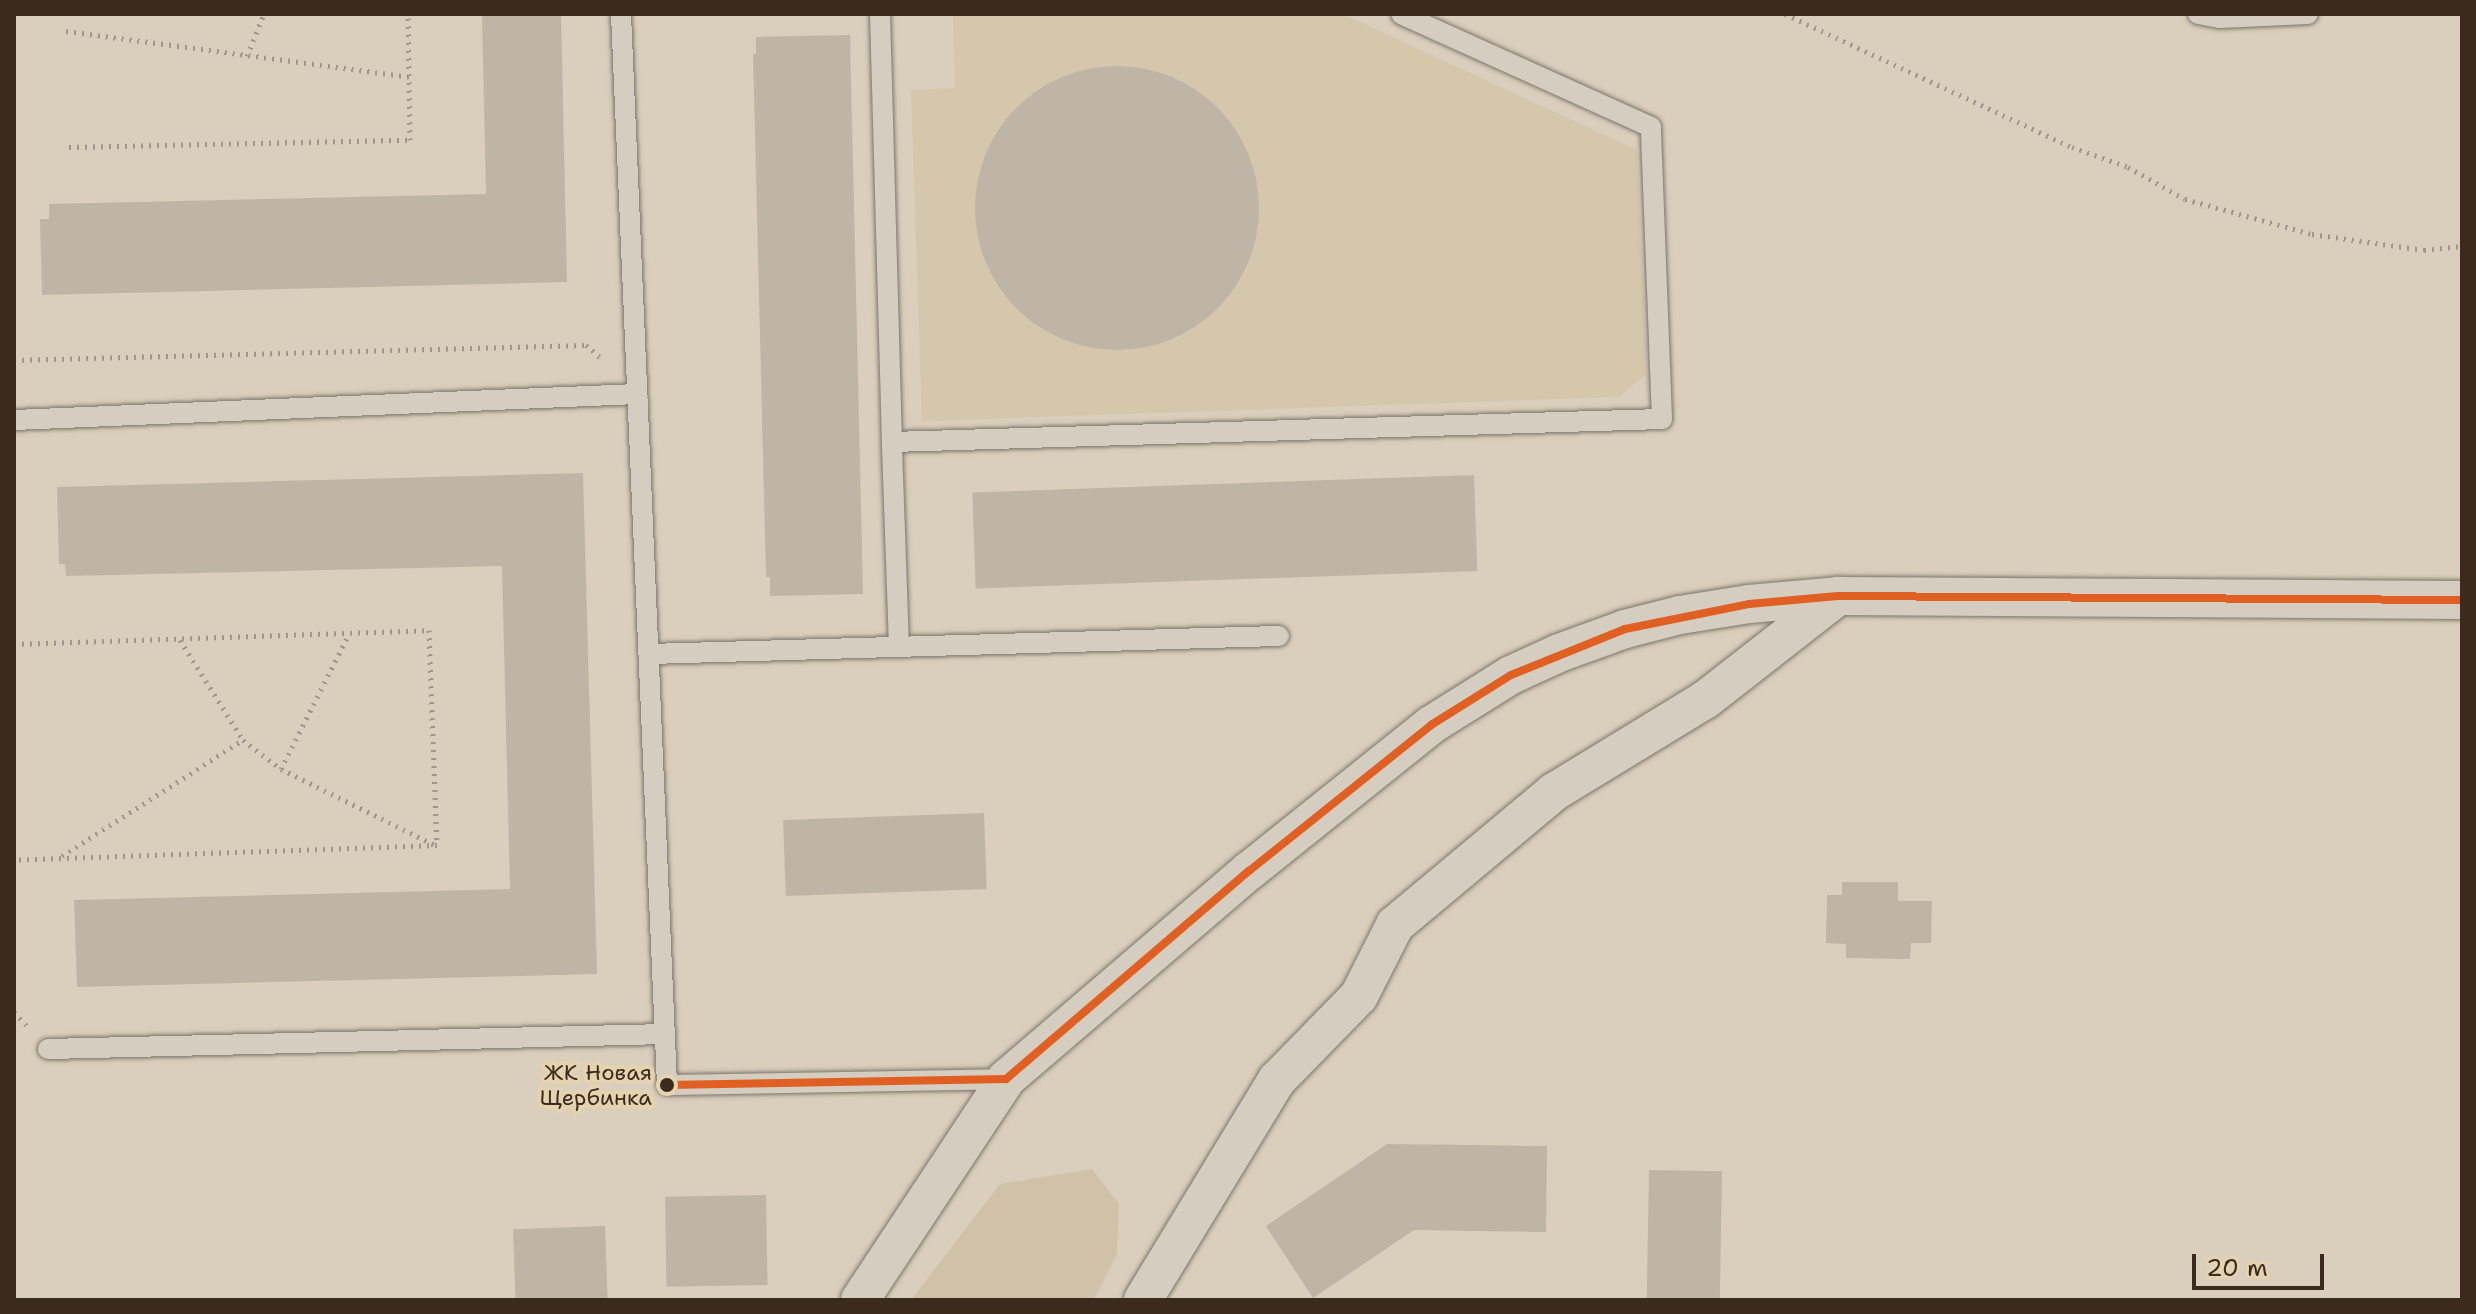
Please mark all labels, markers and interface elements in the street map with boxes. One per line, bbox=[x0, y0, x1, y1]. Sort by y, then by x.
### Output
place label: ЖК Новая Щербинка bbox=[540, 1059, 652, 1110]
marker: ЖК Новая Щербинка bbox=[659, 1077, 675, 1093]
scale bar bbox=[2196, 1238, 2328, 1288]
text: 20 m bbox=[2206, 1252, 2268, 1284]

